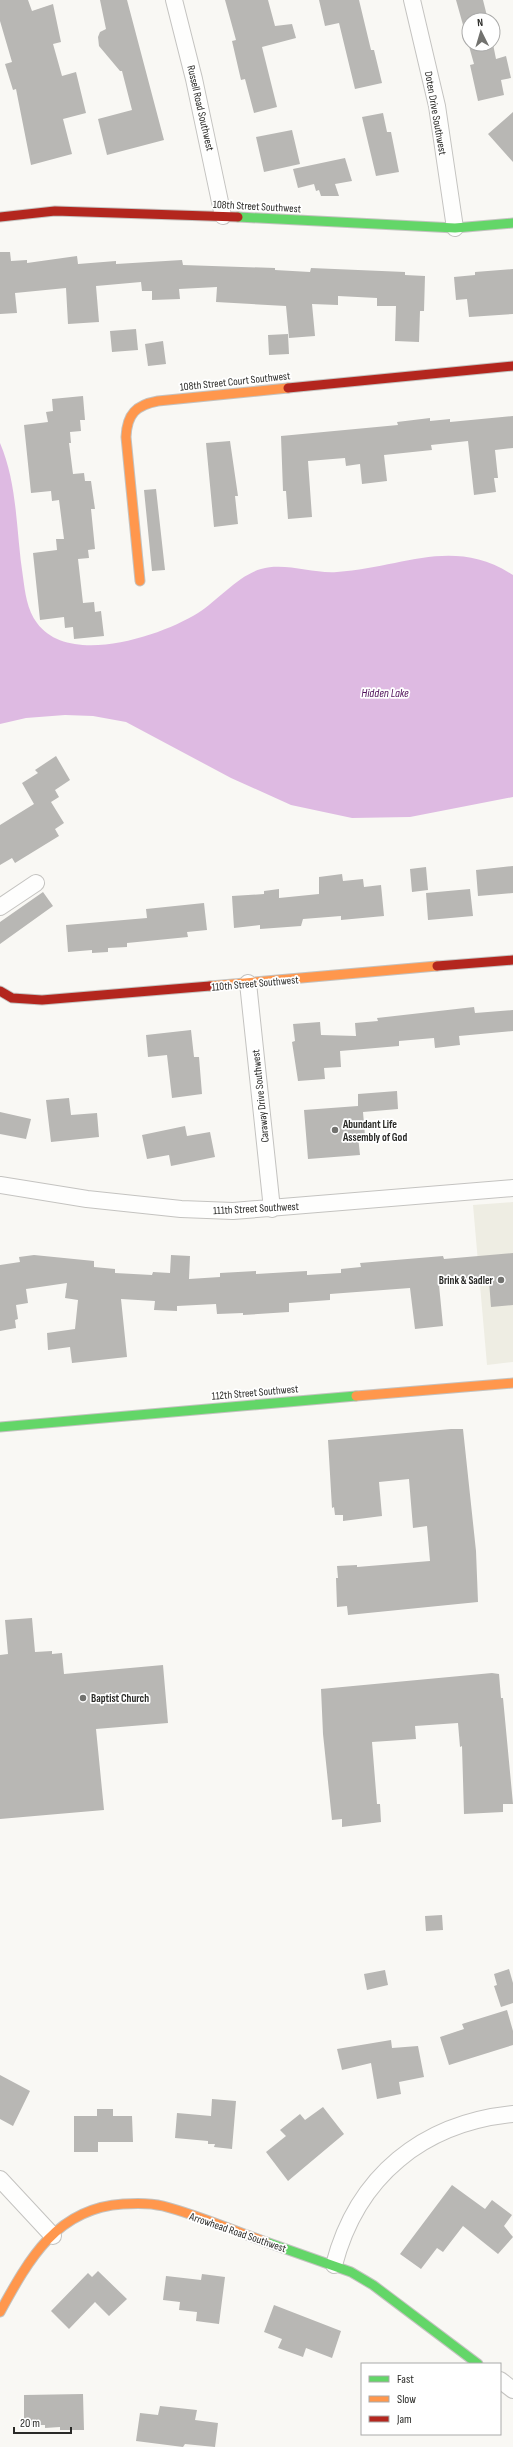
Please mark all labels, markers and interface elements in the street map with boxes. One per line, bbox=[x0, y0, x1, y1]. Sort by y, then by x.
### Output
north arrow bbox=[461, 12, 501, 52]
text: N bbox=[477, 16, 484, 29]
street label: Russell Road Southwest bbox=[184, 64, 217, 153]
street label: Doten Drive Southwest bbox=[422, 70, 449, 157]
street label: 108th Street Southwest bbox=[213, 198, 302, 215]
street label: 108th Street Court Southwest bbox=[179, 369, 292, 394]
water label: Hidden Lake bbox=[361, 686, 409, 701]
street label: 110th Street Southwest bbox=[211, 973, 300, 994]
street label: Caraway Drive Southwest bbox=[249, 1048, 272, 1143]
place label: Abundant Life Assembly of God bbox=[342, 1118, 407, 1144]
marker: Abundant Life Assembly of God bbox=[330, 1125, 340, 1135]
street label: 111th Street Southwest bbox=[213, 1200, 300, 1217]
place label: Brink & Sadler bbox=[439, 1274, 494, 1287]
marker: Brink & Sadler bbox=[496, 1275, 506, 1285]
street label: 112th Street Southwest bbox=[211, 1382, 300, 1403]
place label: Baptist Church bbox=[91, 1692, 149, 1705]
marker: Baptist Church bbox=[78, 1693, 88, 1703]
street label: Arrowhead Road Southwest bbox=[187, 2210, 288, 2255]
legend bbox=[361, 2363, 501, 2435]
text: Fast bbox=[397, 2372, 414, 2387]
text: Slow bbox=[397, 2392, 416, 2407]
scale bar bbox=[14, 2409, 71, 2435]
text: Jam bbox=[396, 2412, 412, 2427]
text: 20 m bbox=[20, 2416, 40, 2431]

